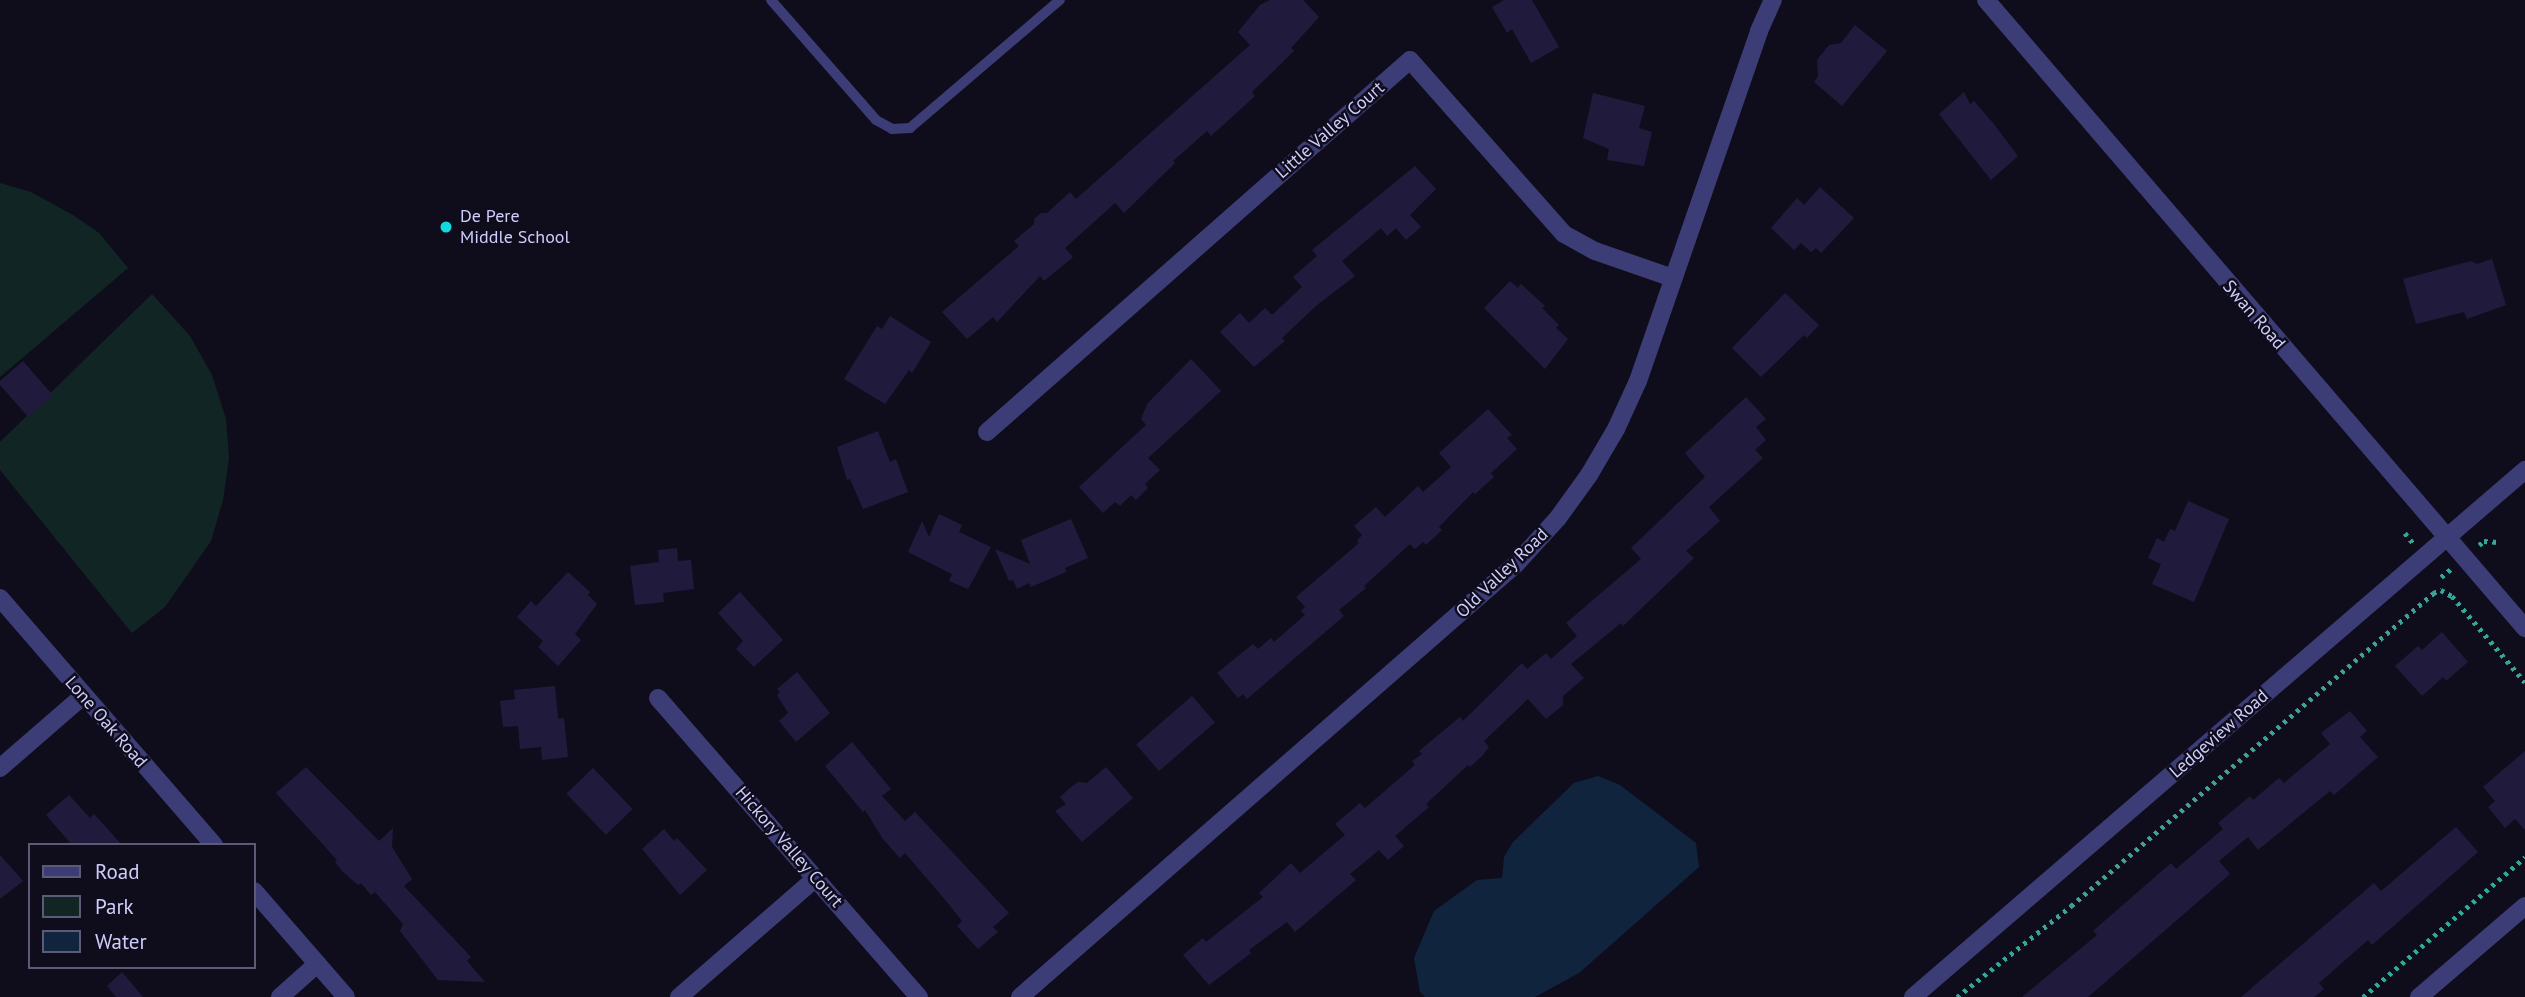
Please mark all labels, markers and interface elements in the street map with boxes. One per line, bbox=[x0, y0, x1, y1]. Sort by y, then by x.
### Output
street label: Little Valley Court bbox=[1271, 77, 1389, 183]
place label: De Pere Middle School bbox=[460, 206, 570, 248]
marker: De Pere Middle School bbox=[438, 219, 454, 235]
street label: Swan Road bbox=[2218, 276, 2290, 354]
street label: Old Valley Road bbox=[1451, 523, 1553, 623]
street label: Lone Oak Road bbox=[60, 672, 152, 772]
street label: Ledgeview Road bbox=[2165, 685, 2273, 783]
street label: Hickory Valley Court bbox=[730, 781, 848, 913]
legend bbox=[28, 843, 256, 969]
text: Road bbox=[95, 858, 139, 885]
text: Park bbox=[95, 893, 134, 920]
text: Water bbox=[95, 928, 147, 955]

